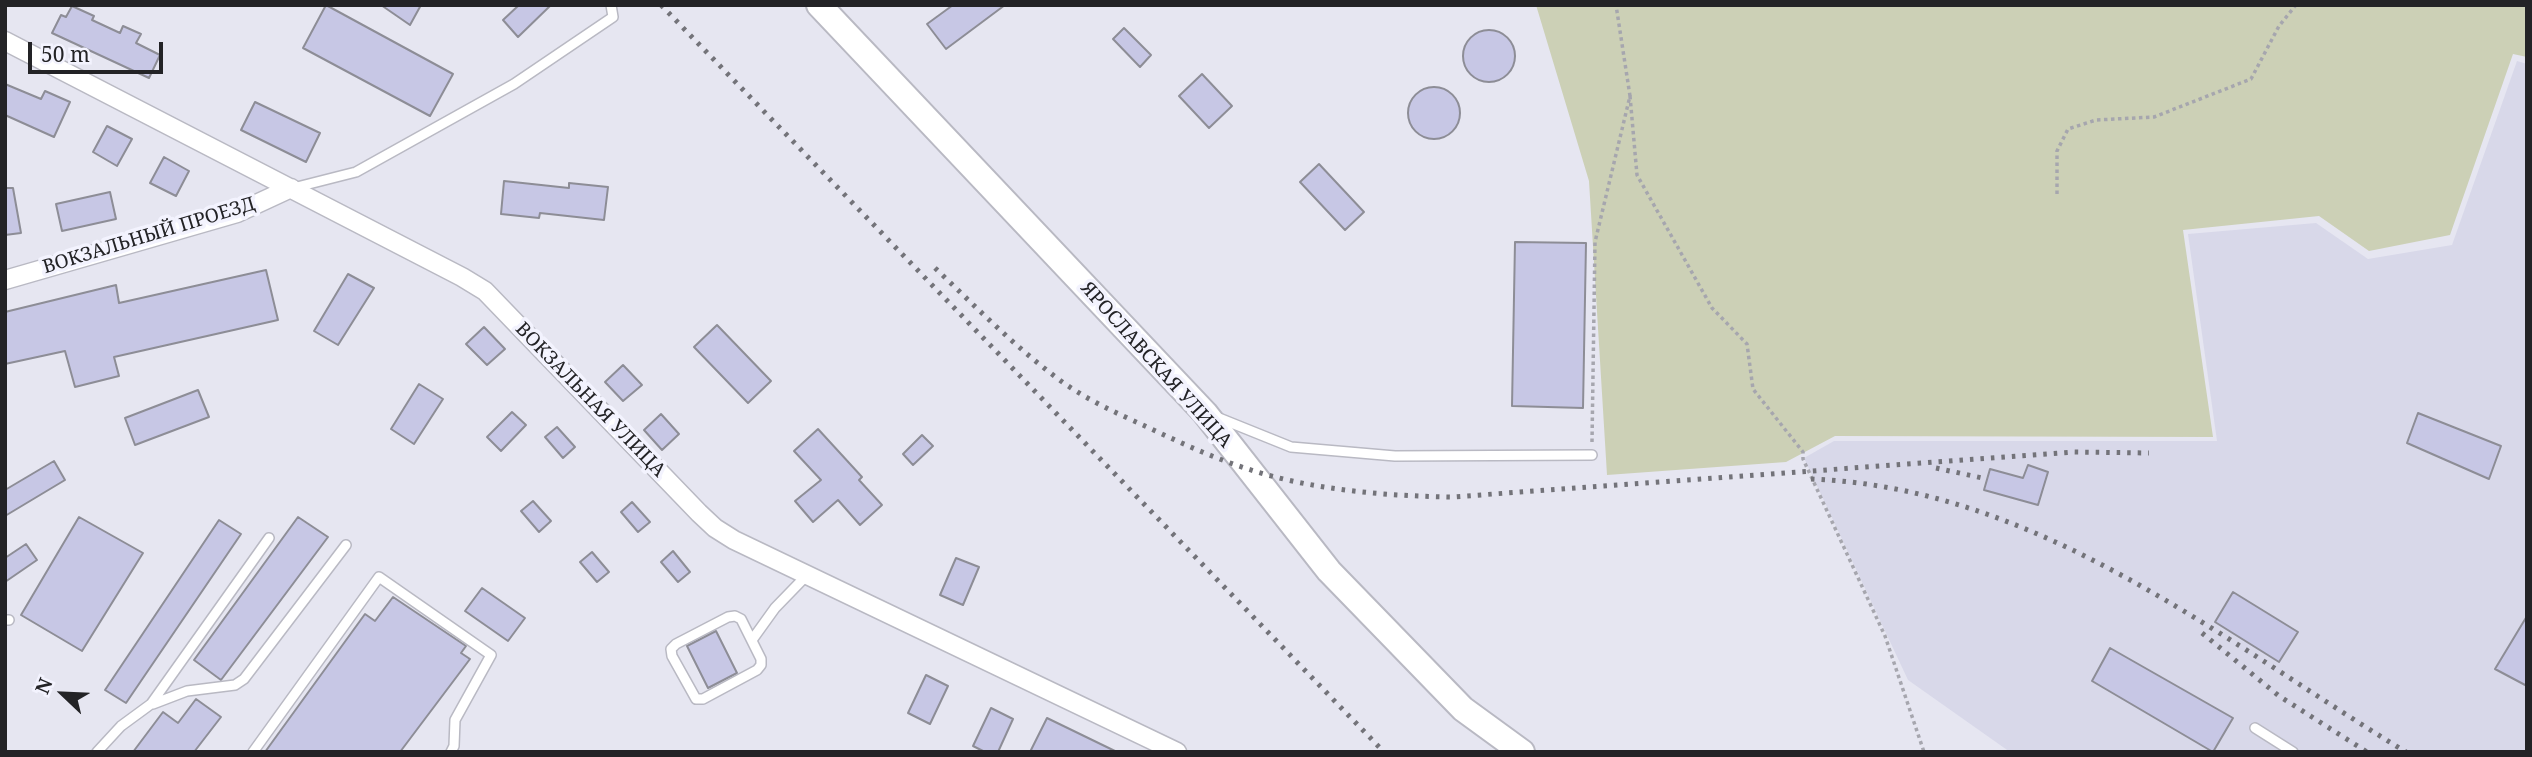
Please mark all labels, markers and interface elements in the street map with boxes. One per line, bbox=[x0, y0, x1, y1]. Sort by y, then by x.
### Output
scale bar bbox=[32, 28, 166, 72]
text: 50 m bbox=[41, 40, 90, 68]
street label: ВОКЗАЛЬНЫЙ ПРОЕЗД bbox=[40, 193, 258, 279]
street label: ЯРОСЛАВСКАЯ УЛИЦА bbox=[1075, 277, 1237, 453]
street label: ВОКЗАЛЬНАЯ УЛИЦА bbox=[510, 318, 670, 482]
north arrow bbox=[28, 659, 98, 729]
text: N bbox=[29, 674, 59, 698]

